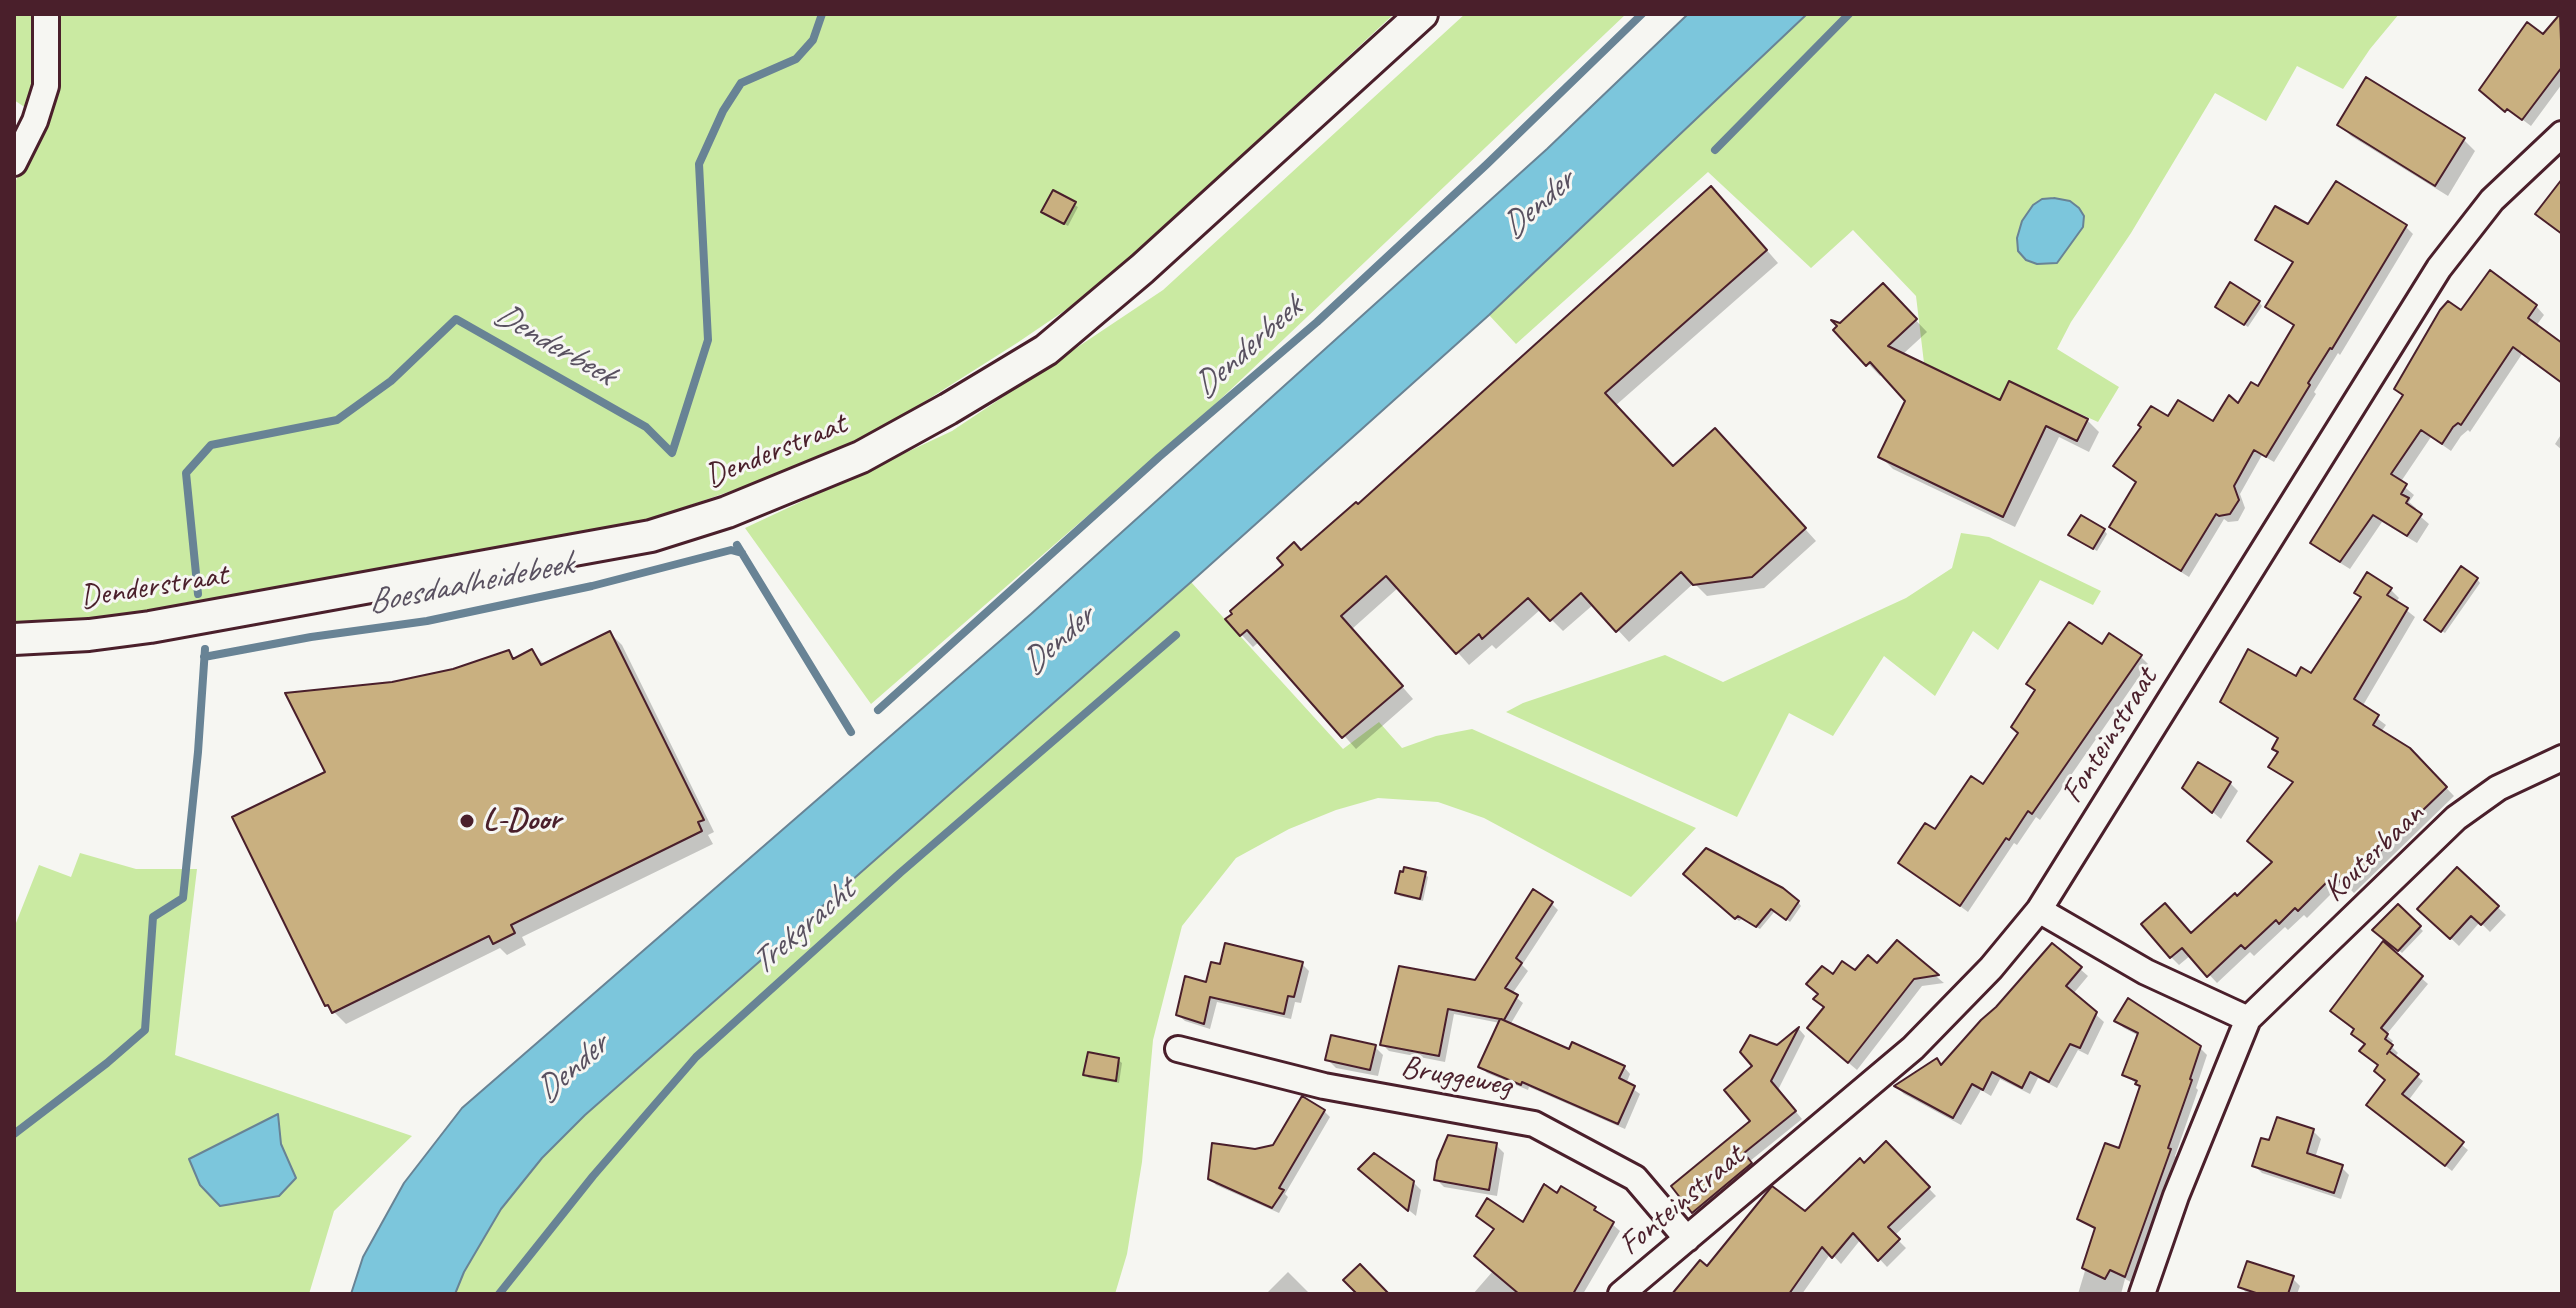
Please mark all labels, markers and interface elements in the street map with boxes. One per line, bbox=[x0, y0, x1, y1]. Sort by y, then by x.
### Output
water label: Dender bbox=[1494, 162, 1582, 248]
water label: Denderbeek bbox=[1185, 289, 1311, 407]
water label: Denderbeek bbox=[487, 294, 621, 396]
street label: Denderstraat bbox=[700, 405, 852, 497]
water label: Boesdaalheidebeek bbox=[364, 544, 576, 624]
street label: Denderstraat bbox=[77, 556, 231, 618]
water label: Dender bbox=[1014, 598, 1102, 684]
street label: Fonteinstraat bbox=[2054, 662, 2166, 810]
street label: Kouterbaan bbox=[2316, 796, 2432, 910]
place label: L-Door bbox=[483, 802, 561, 840]
marker: L-Door bbox=[458, 812, 476, 830]
water label: Trekgracht bbox=[742, 872, 864, 984]
water label: Dender bbox=[528, 1026, 616, 1112]
street label: Bruggeweg bbox=[1398, 1048, 1514, 1106]
street label: Fonteinstraat bbox=[1612, 1138, 1752, 1264]

